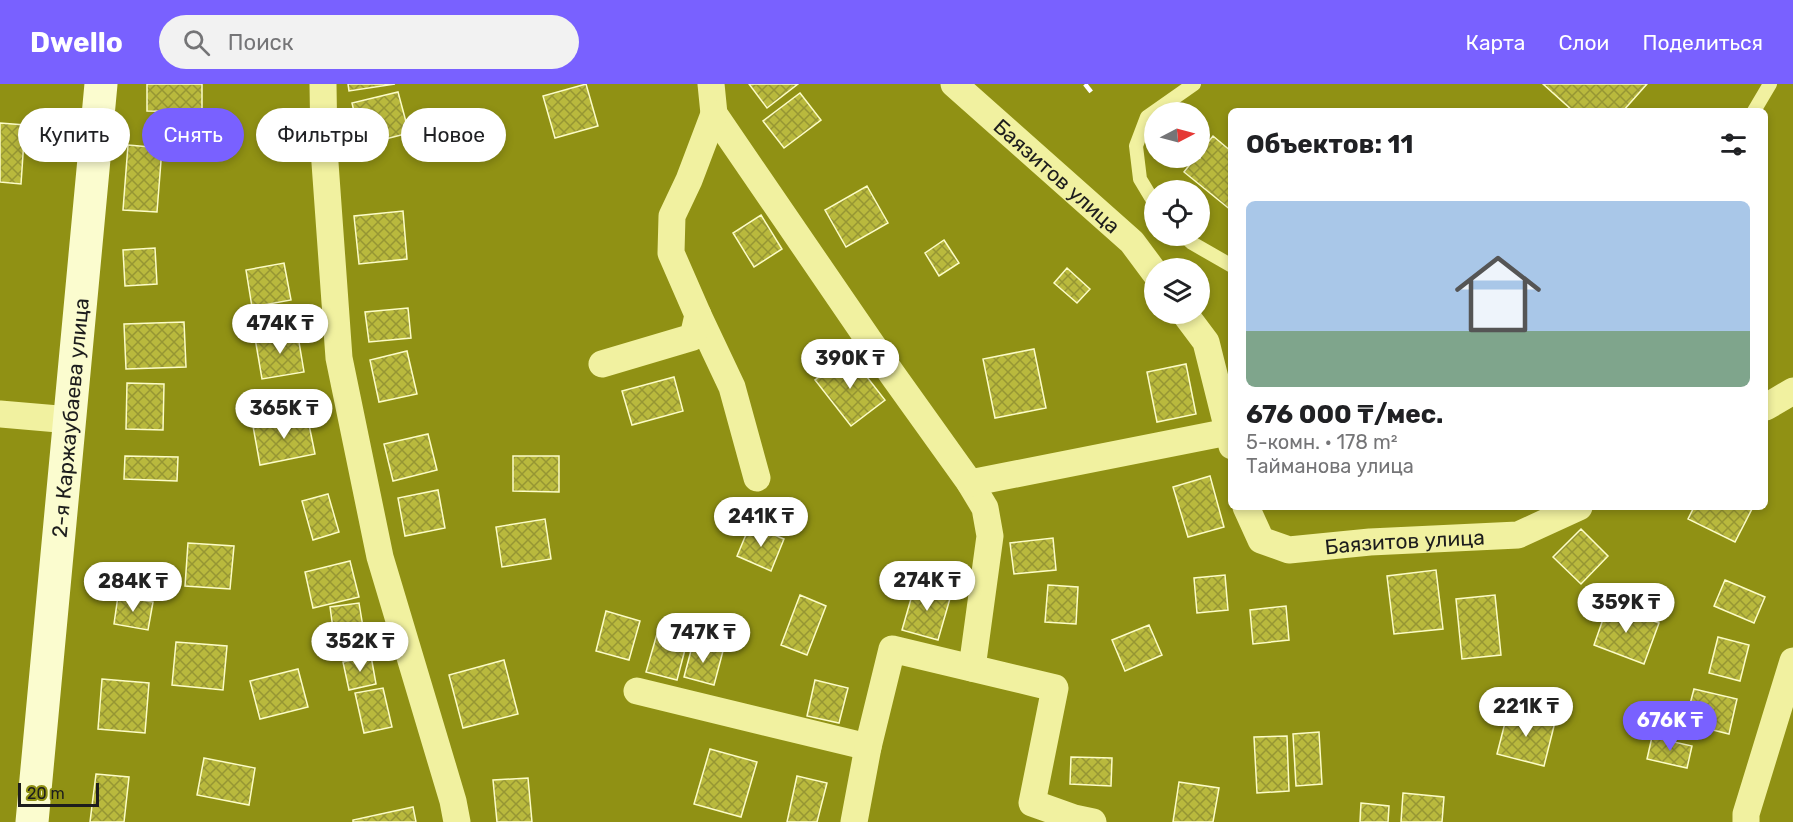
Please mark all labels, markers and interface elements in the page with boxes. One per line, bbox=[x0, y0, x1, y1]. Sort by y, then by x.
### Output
search box bbox=[159, 15, 579, 69]
text: Dwello bbox=[30, 26, 123, 59]
icon: search bbox=[180, 26, 213, 59]
text: Поиск bbox=[228, 29, 294, 56]
text: Карта bbox=[1465, 30, 1525, 55]
text: Слои bbox=[1558, 30, 1609, 55]
text: Поделиться bbox=[1642, 30, 1763, 55]
north arrow bbox=[1144, 102, 1210, 168]
map controls bbox=[1144, 102, 1210, 324]
chip: Купить bbox=[18, 108, 130, 162]
chip: Снять bbox=[142, 108, 244, 162]
chip: Фильтры bbox=[256, 108, 389, 162]
chip: Новое bbox=[401, 108, 506, 162]
street label: Баязитов улица bbox=[989, 113, 1125, 238]
icon: filters bbox=[1717, 128, 1750, 161]
text: Объектов: 11 bbox=[1246, 129, 1413, 160]
button: locate bbox=[1144, 180, 1210, 246]
icon: home bbox=[1444, 240, 1552, 348]
button: layers bbox=[1144, 258, 1210, 324]
street label: 2-я Каржаубаева улица bbox=[46, 297, 93, 539]
pin: 474K ₸ bbox=[231, 304, 329, 355]
text: 474K ₸ bbox=[246, 311, 314, 335]
pin: 390K ₸ bbox=[801, 339, 899, 390]
text: 390K ₸ bbox=[815, 346, 885, 370]
pin: 365K ₸ bbox=[235, 389, 333, 440]
text: 365K ₸ bbox=[249, 396, 319, 420]
text: 676 000 ₸/мес. bbox=[1246, 399, 1443, 430]
text: 5-комн. · 178 m² bbox=[1246, 430, 1398, 454]
text: Тайманова улица bbox=[1246, 454, 1414, 478]
pin: 241K ₸ bbox=[712, 497, 810, 548]
text: 241K ₸ bbox=[728, 504, 794, 528]
street label: Баязитов улица bbox=[1323, 524, 1485, 559]
pin: 274K ₸ bbox=[878, 561, 976, 612]
pin: 284K ₸ bbox=[84, 562, 182, 613]
text: 274K ₸ bbox=[893, 568, 961, 592]
text: 284K ₸ bbox=[98, 569, 168, 593]
pin: 359K ₸ bbox=[1577, 583, 1675, 634]
text: 359K ₸ bbox=[1592, 590, 1660, 614]
pin: 747K ₸ bbox=[654, 613, 752, 664]
text: 747K ₸ bbox=[670, 620, 736, 644]
pin: 352K ₸ bbox=[311, 622, 409, 673]
text: 352K ₸ bbox=[325, 629, 395, 653]
pin: 221K ₸ bbox=[1477, 687, 1575, 738]
text: 221K ₸ bbox=[1493, 694, 1559, 718]
pin: 676K ₸ bbox=[1621, 701, 1719, 752]
text: 676K ₸ bbox=[1637, 708, 1703, 732]
scale bar bbox=[18, 780, 99, 808]
text: 20 m bbox=[27, 784, 65, 803]

